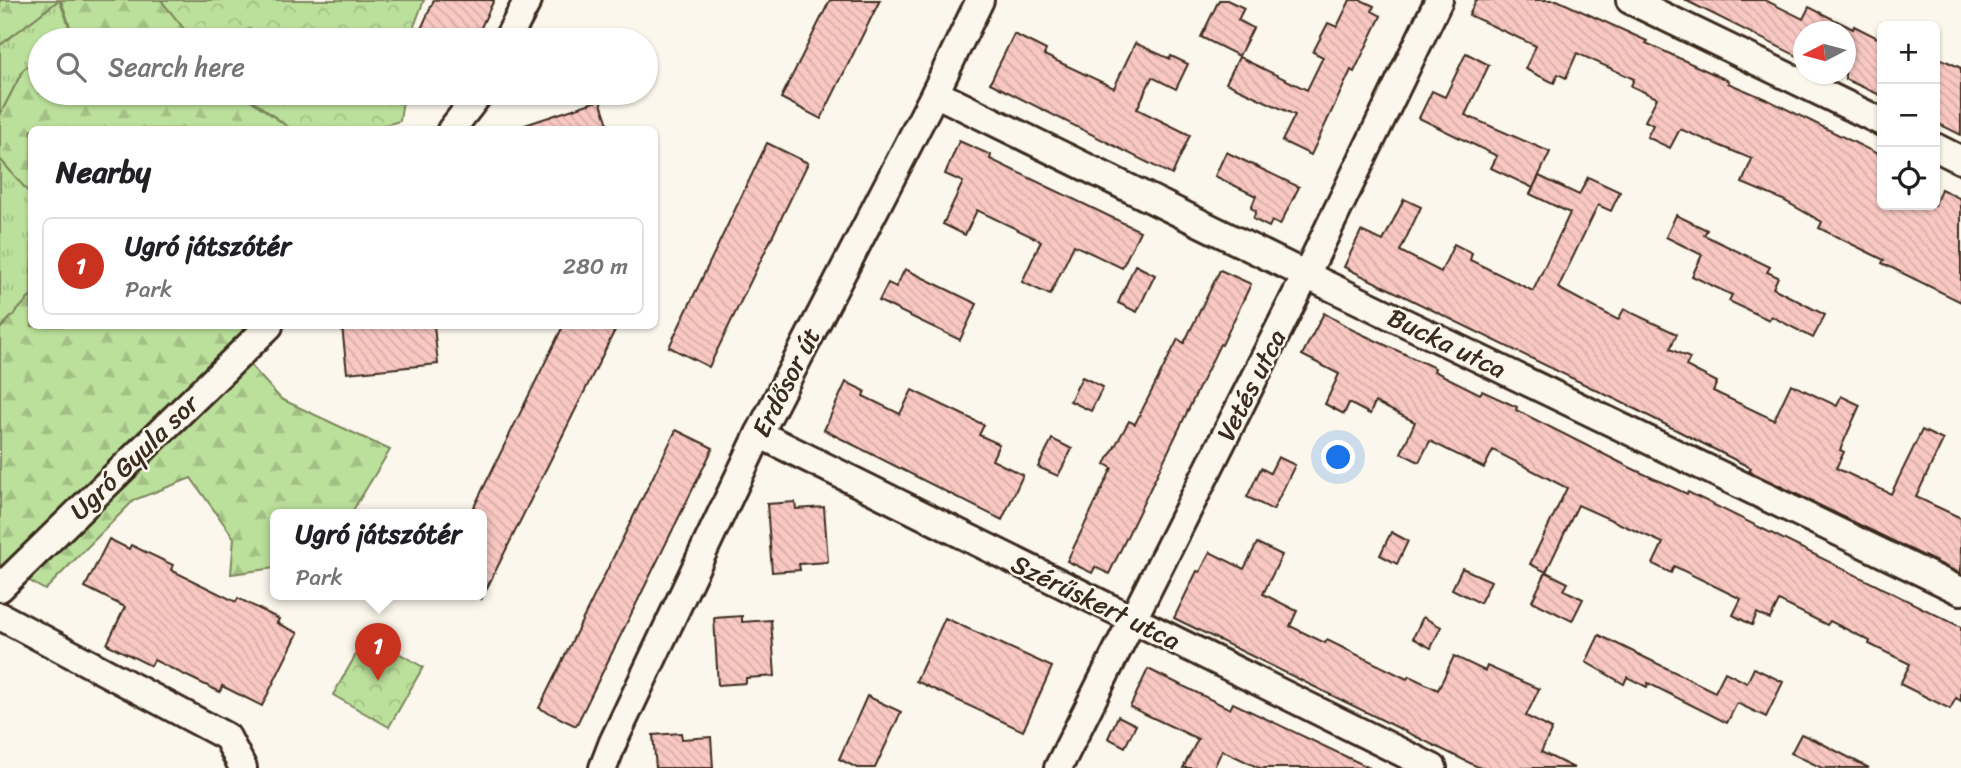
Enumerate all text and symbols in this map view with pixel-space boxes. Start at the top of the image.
north arrow [1793,21,1856,84]
map controls [1877,21,1940,210]
button: + [1877,21,1940,84]
search box [28,28,658,105]
text: Search here [108,44,245,90]
icon: search [52,48,90,86]
button: − [1877,84,1940,147]
text: Nearby [56,145,151,199]
button: locate [1877,147,1940,210]
text: Ugró játszótér [125,223,291,269]
text: 1 [76,246,86,287]
text: 280 m [563,246,628,287]
text: Park [125,269,172,310]
street label: Bucka utca [1380,294,1514,392]
street label: Erdősor út [739,319,833,445]
street label: Vetés utca [1203,321,1299,449]
street label: Ugró Gyula sor [58,381,211,532]
your location [1321,440,1355,474]
popup [270,509,487,600]
text: Ugró játszótér [296,511,461,557]
street label: Szérűskert utca [1003,541,1189,663]
text: Park [296,557,343,598]
pin: 1 [355,623,401,681]

